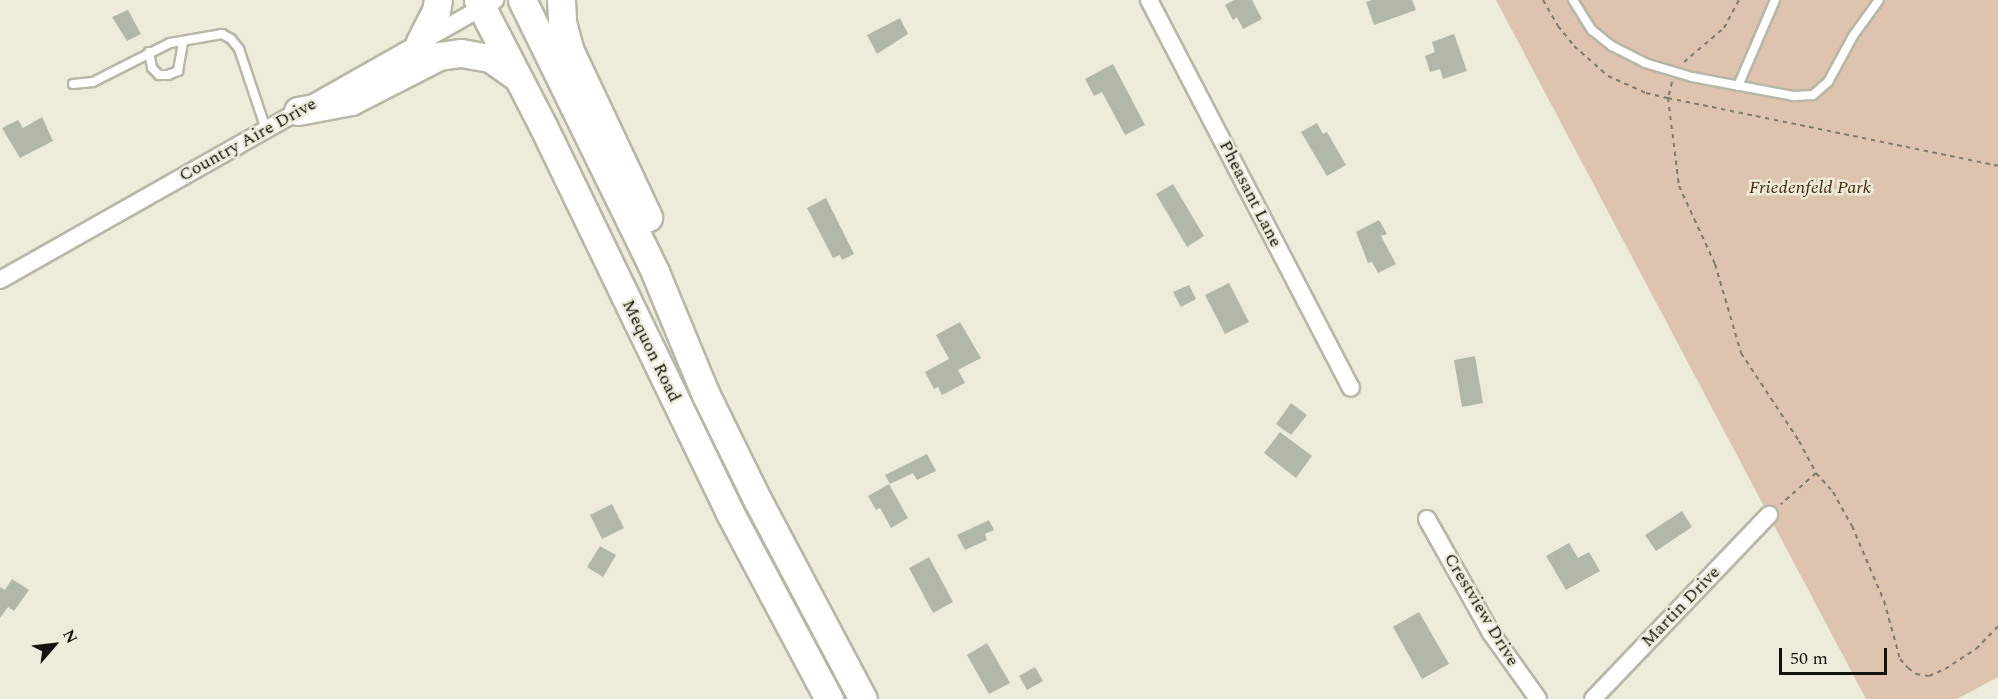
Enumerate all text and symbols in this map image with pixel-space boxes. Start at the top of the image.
street label: Country Aire Drive [176,93,320,187]
street label: Pheasant Lane [1214,137,1286,251]
park label: Friedenfeld Park [1749,177,1871,199]
street label: Mequon Road [617,296,685,406]
street label: Crestview Drive [1439,550,1523,670]
street label: Martin Drive [1637,562,1725,652]
north arrow [24,615,84,675]
text: N [56,625,84,648]
scale bar [1782,636,1890,674]
text: 50 m [1790,645,1828,672]

